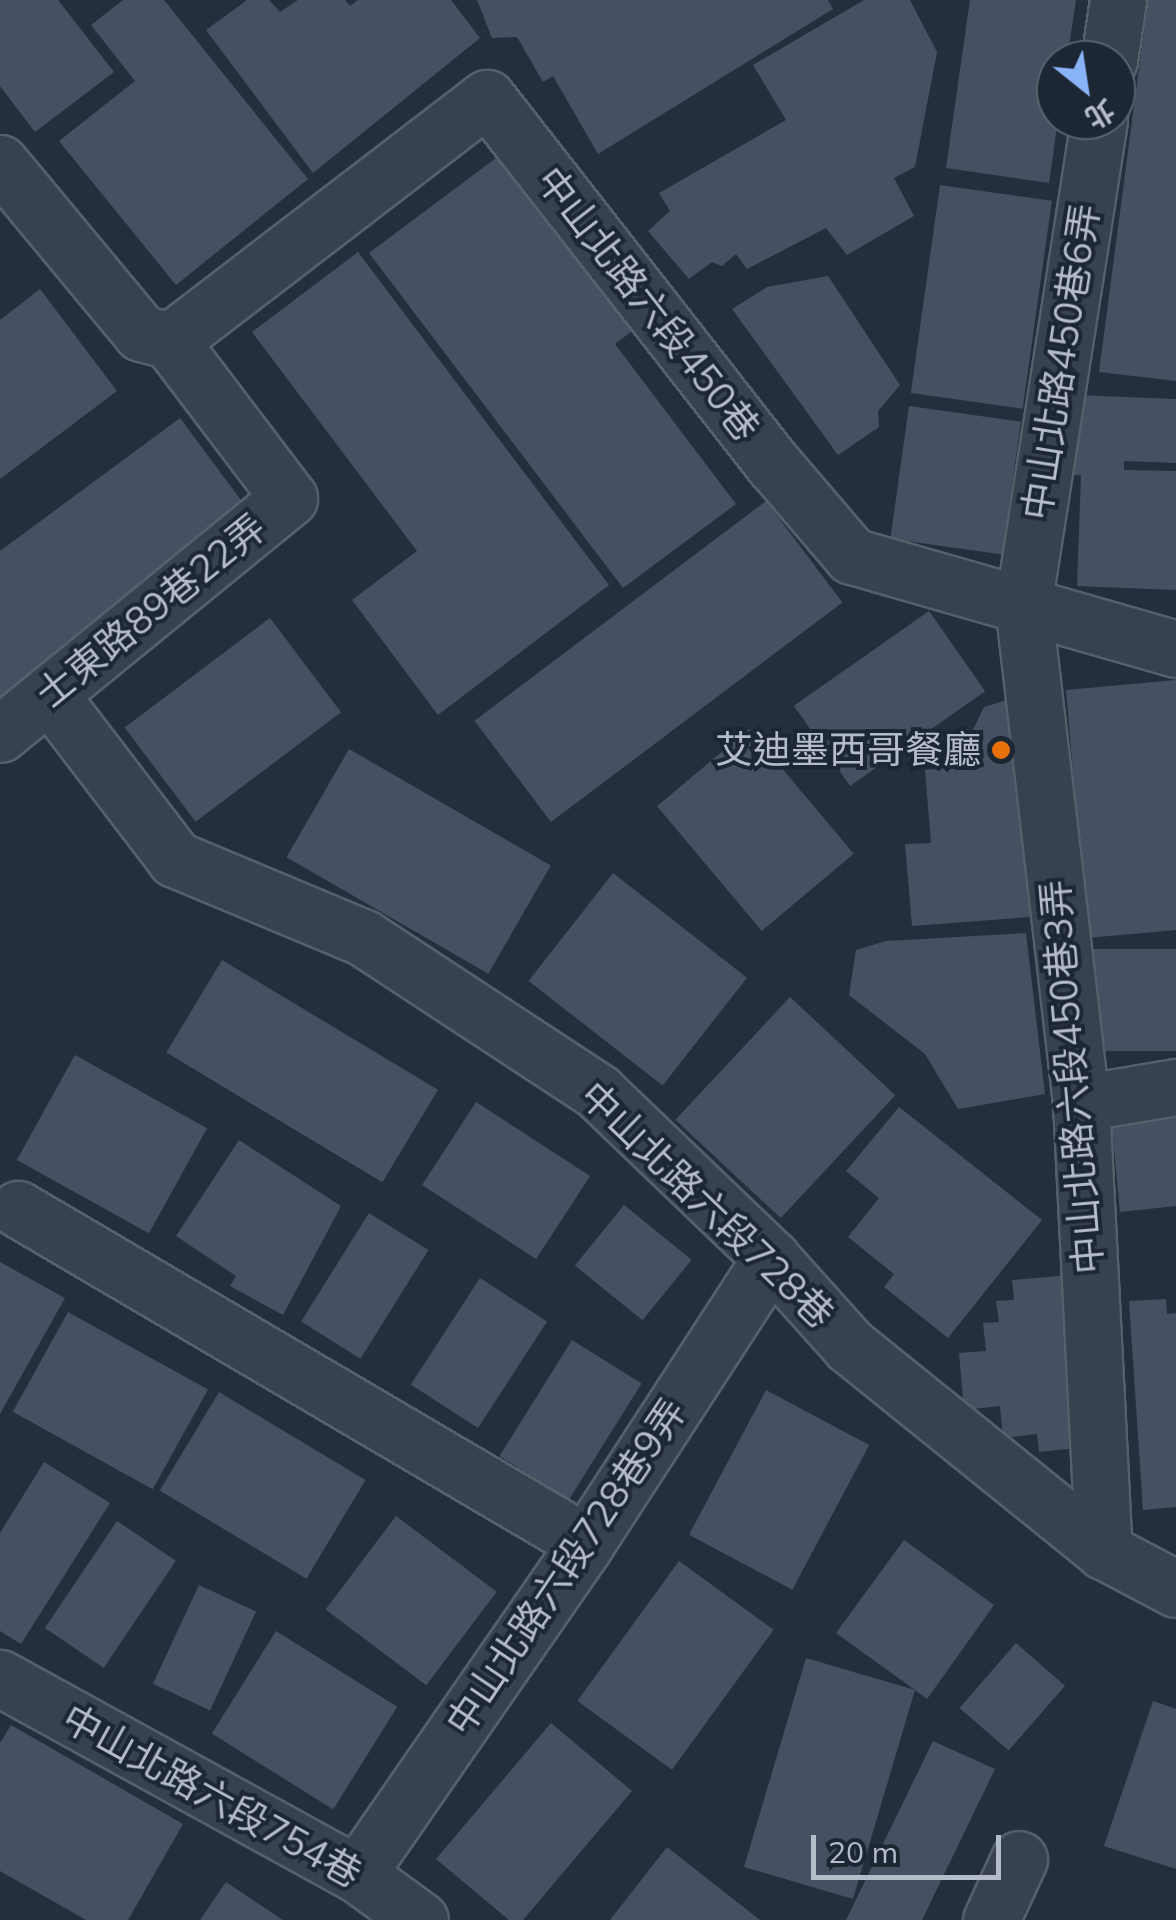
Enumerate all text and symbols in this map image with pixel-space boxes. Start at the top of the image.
north arrow [1036,40,1136,140]
text: 北 [1079,93,1121,137]
street label: 中山北路六段450巷 [527,158,769,450]
street label: 中山北路450巷6弄 [1014,201,1108,523]
street label: 士東路89巷22弄 [27,505,275,717]
place label: 艾迪墨西哥餐廳 [715,727,981,773]
marker: 艾迪墨西哥餐廳 [990,739,1012,761]
street label: 中山北路六段450巷3弄 [1032,878,1112,1276]
street label: 中山北路六段728巷 [571,1072,843,1338]
street label: 中山北路六段728巷9弄 [437,1390,695,1744]
street label: 中山北路六段754巷 [55,1695,369,1897]
scale bar [816,1815,1006,1877]
text: 20 m [828,1833,898,1871]

